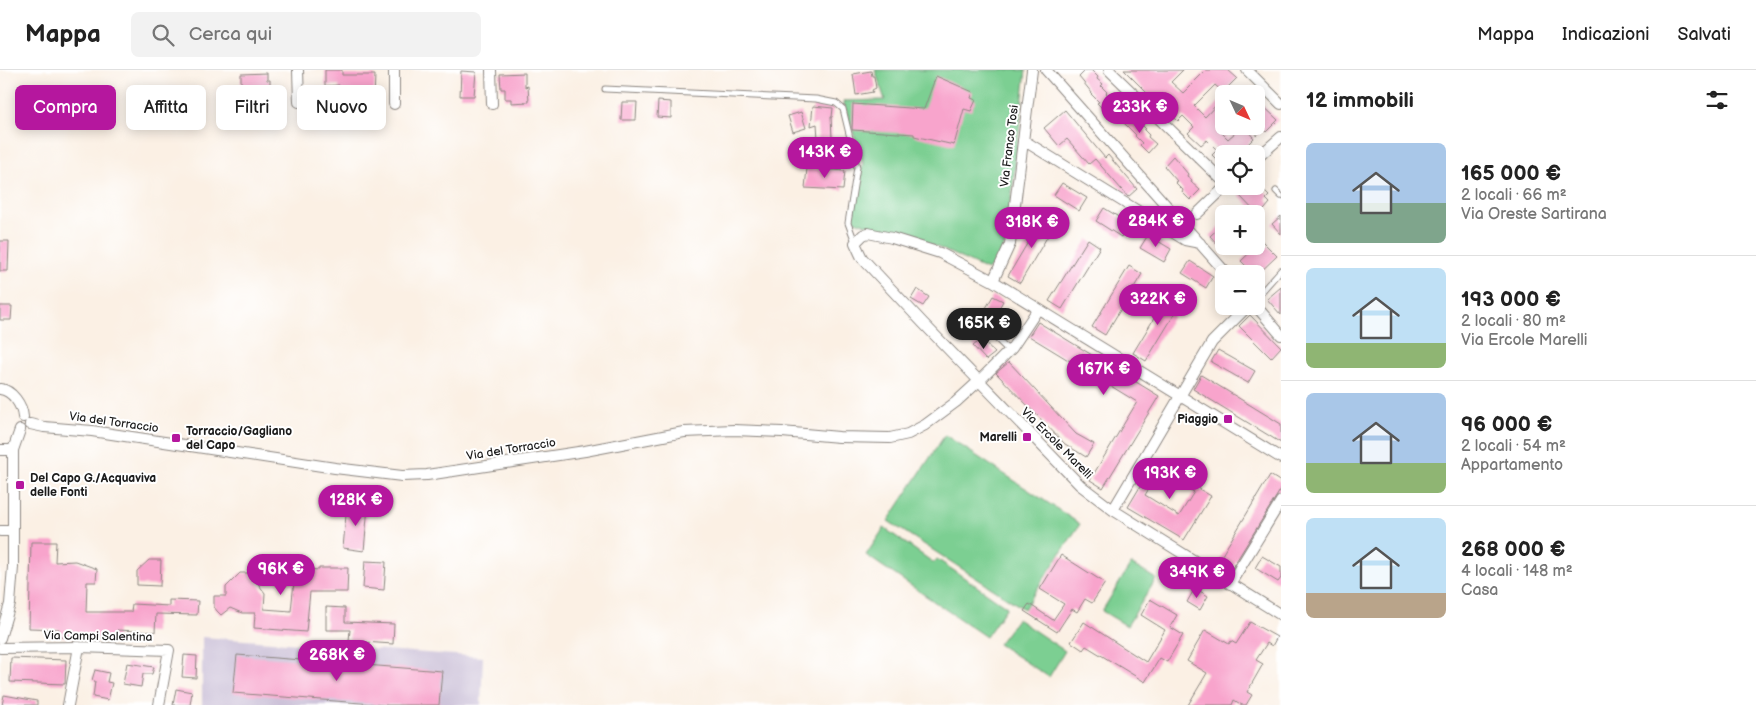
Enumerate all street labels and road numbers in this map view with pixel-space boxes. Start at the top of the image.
street label: Via Franco Tosi [997,104,1022,188]
street label: Via Ercole Marelli [1018,404,1096,482]
street label: Via del Torraccio [68,409,160,436]
street label: Via del Torraccio [465,435,557,464]
street label: Via Campi Salentina [43,628,153,645]

